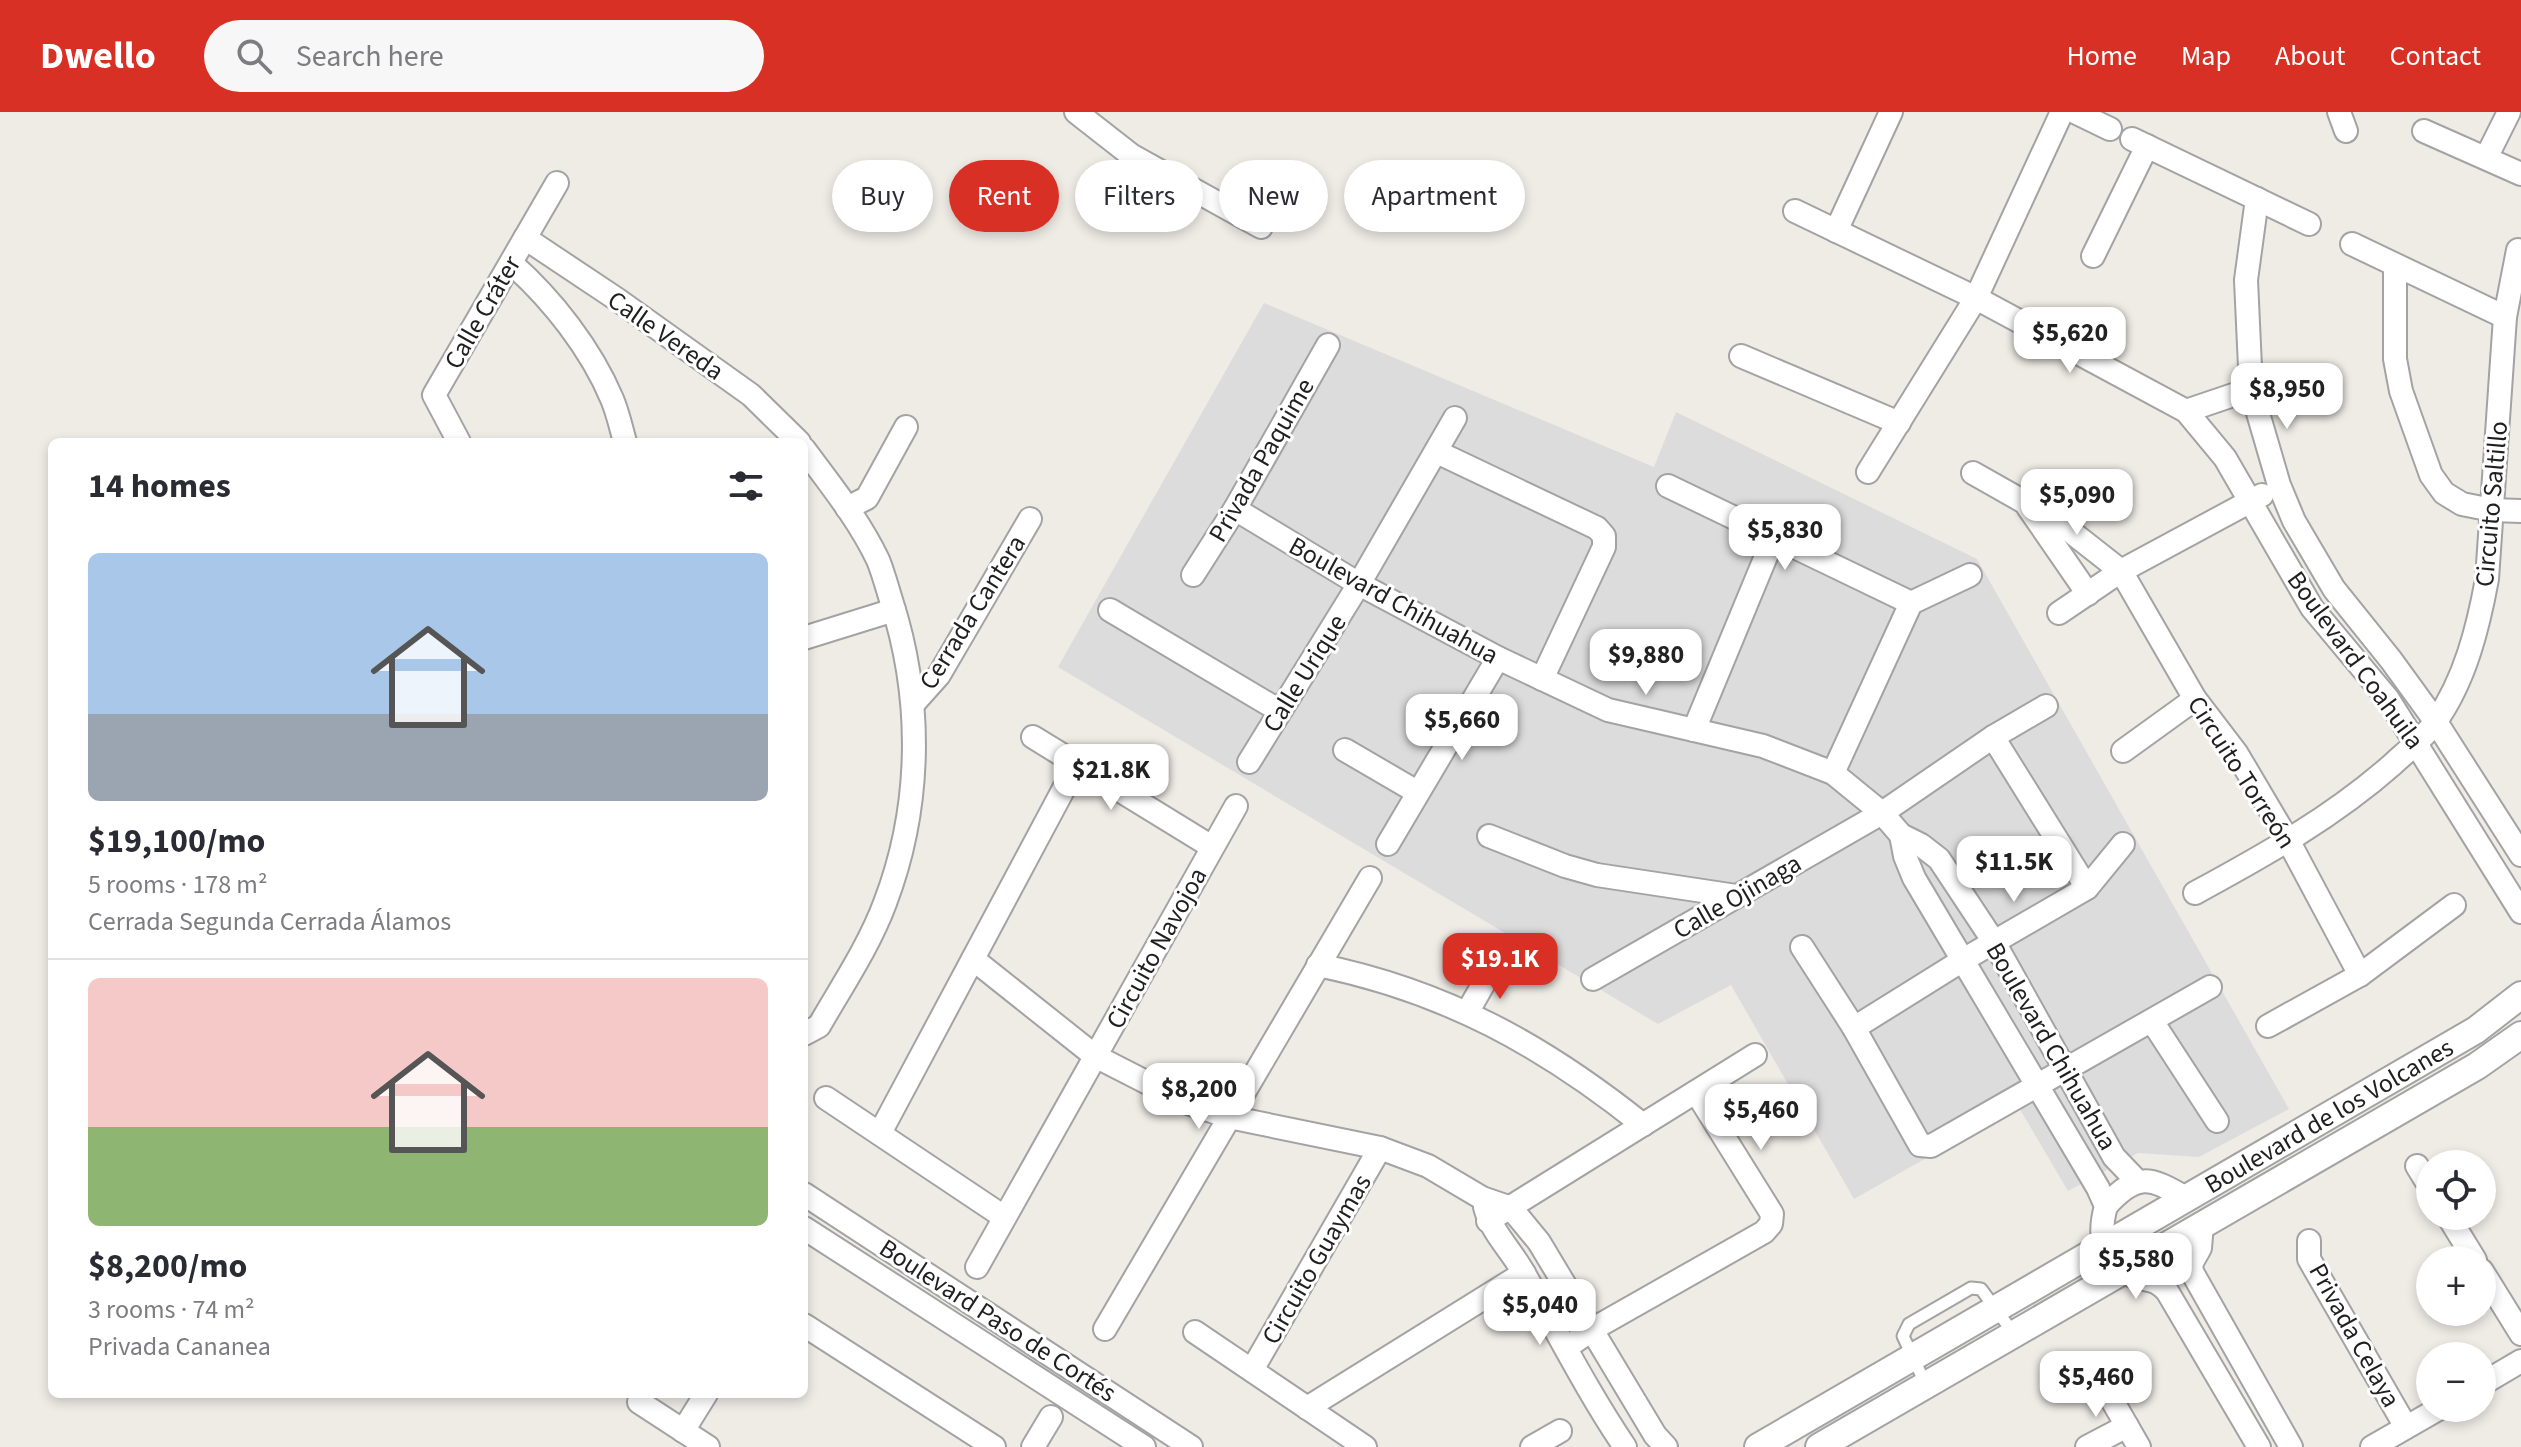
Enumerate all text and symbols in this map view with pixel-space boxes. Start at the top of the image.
search box [204,20,764,92]
text: Dwello [40,29,156,83]
icon: search [232,34,276,78]
text: Search here [296,35,444,78]
text: Home [2066,36,2137,76]
text: Map [2181,36,2231,76]
text: About [2275,36,2346,76]
text: Contact [2390,36,2481,76]
chip: Buy [832,160,933,232]
chip: Rent [949,160,1059,232]
chip: Filters [1075,160,1203,232]
chip: New [1219,160,1328,232]
chip: Apartment [1344,160,1525,232]
street label: Calle Cráter [435,248,530,376]
street label: Calle Vereda [600,282,731,389]
pin: $5,620 [2005,307,2135,375]
text: $5,620 [2032,314,2108,351]
pin: $8,950 [2222,363,2352,431]
text: $8,950 [2249,370,2325,407]
street label: Privada Paquime [1199,371,1323,549]
street label: Circuito Saltillo [2466,420,2517,588]
text: 14 homes [88,462,231,511]
icon: filters [724,464,768,508]
pin: $5,090 [2012,469,2142,537]
text: $5,090 [2039,476,2115,513]
pin: $5,830 [1720,504,1850,572]
text: $5,830 [1747,511,1823,548]
street label: Boulevard Chihuahua [1282,527,1505,673]
street label: Cerrada Cantera [910,528,1035,697]
street label: Boulevard Coahuila [2278,563,2433,757]
icon: home [356,605,500,749]
street label: Calle Urique [1254,607,1355,739]
pin: $9,880 [1581,629,1711,697]
text: $9,880 [1608,636,1684,673]
street label: Circuito Torreón [2178,689,2305,856]
pin: $5,660 [1397,694,1527,762]
text: $5,660 [1424,701,1500,738]
pin: $21.8K [1046,744,1176,812]
text: $21.8K [1072,751,1150,788]
text: $19,100/mo [88,817,265,866]
pin: $11.5K [1949,836,2079,904]
text: $11.5K [1975,843,2053,880]
street label: Calle Ojinaga [1666,845,1808,948]
street label: Circuito Navojoa [1097,861,1216,1036]
text: 5 rooms · 178 m² [88,866,267,903]
text: Cerrada Segunda Cerrada Álamos [88,903,451,940]
pin: $19.1K [1435,933,1565,1001]
street label: Boulevard Chihuahua [1977,935,2126,1157]
text: $19.1K [1461,940,1539,977]
street label: Boulevard de los Volcanes [2198,1029,2460,1203]
icon: home [356,1030,500,1174]
pin: $8,200 [1134,1063,1264,1131]
text: $8,200 [1161,1070,1237,1107]
pin: $5,460 [1696,1084,1826,1152]
text: $5,460 [1723,1091,1799,1128]
map controls [2416,1150,2496,1422]
button: locate [2416,1150,2496,1230]
street label: Circuito Guaymas [1253,1167,1380,1351]
street label: Boulevard Paso de Cortés [872,1230,1124,1411]
pin: $5,580 [2071,1233,2201,1301]
text: $5,580 [2098,1240,2174,1277]
text: $8,200/mo [88,1242,248,1291]
button: + [2416,1246,2496,1326]
street label: Privada Celaya [2300,1256,2409,1414]
pin: $5,040 [1475,1279,1605,1347]
text: $5,040 [1502,1286,1578,1323]
text: 3 rooms · 74 m² [88,1291,255,1328]
text: Privada Cananea [88,1328,271,1365]
button: − [2416,1342,2496,1422]
pin: $5,460 [2031,1351,2161,1419]
text: $5,460 [2058,1358,2134,1395]

